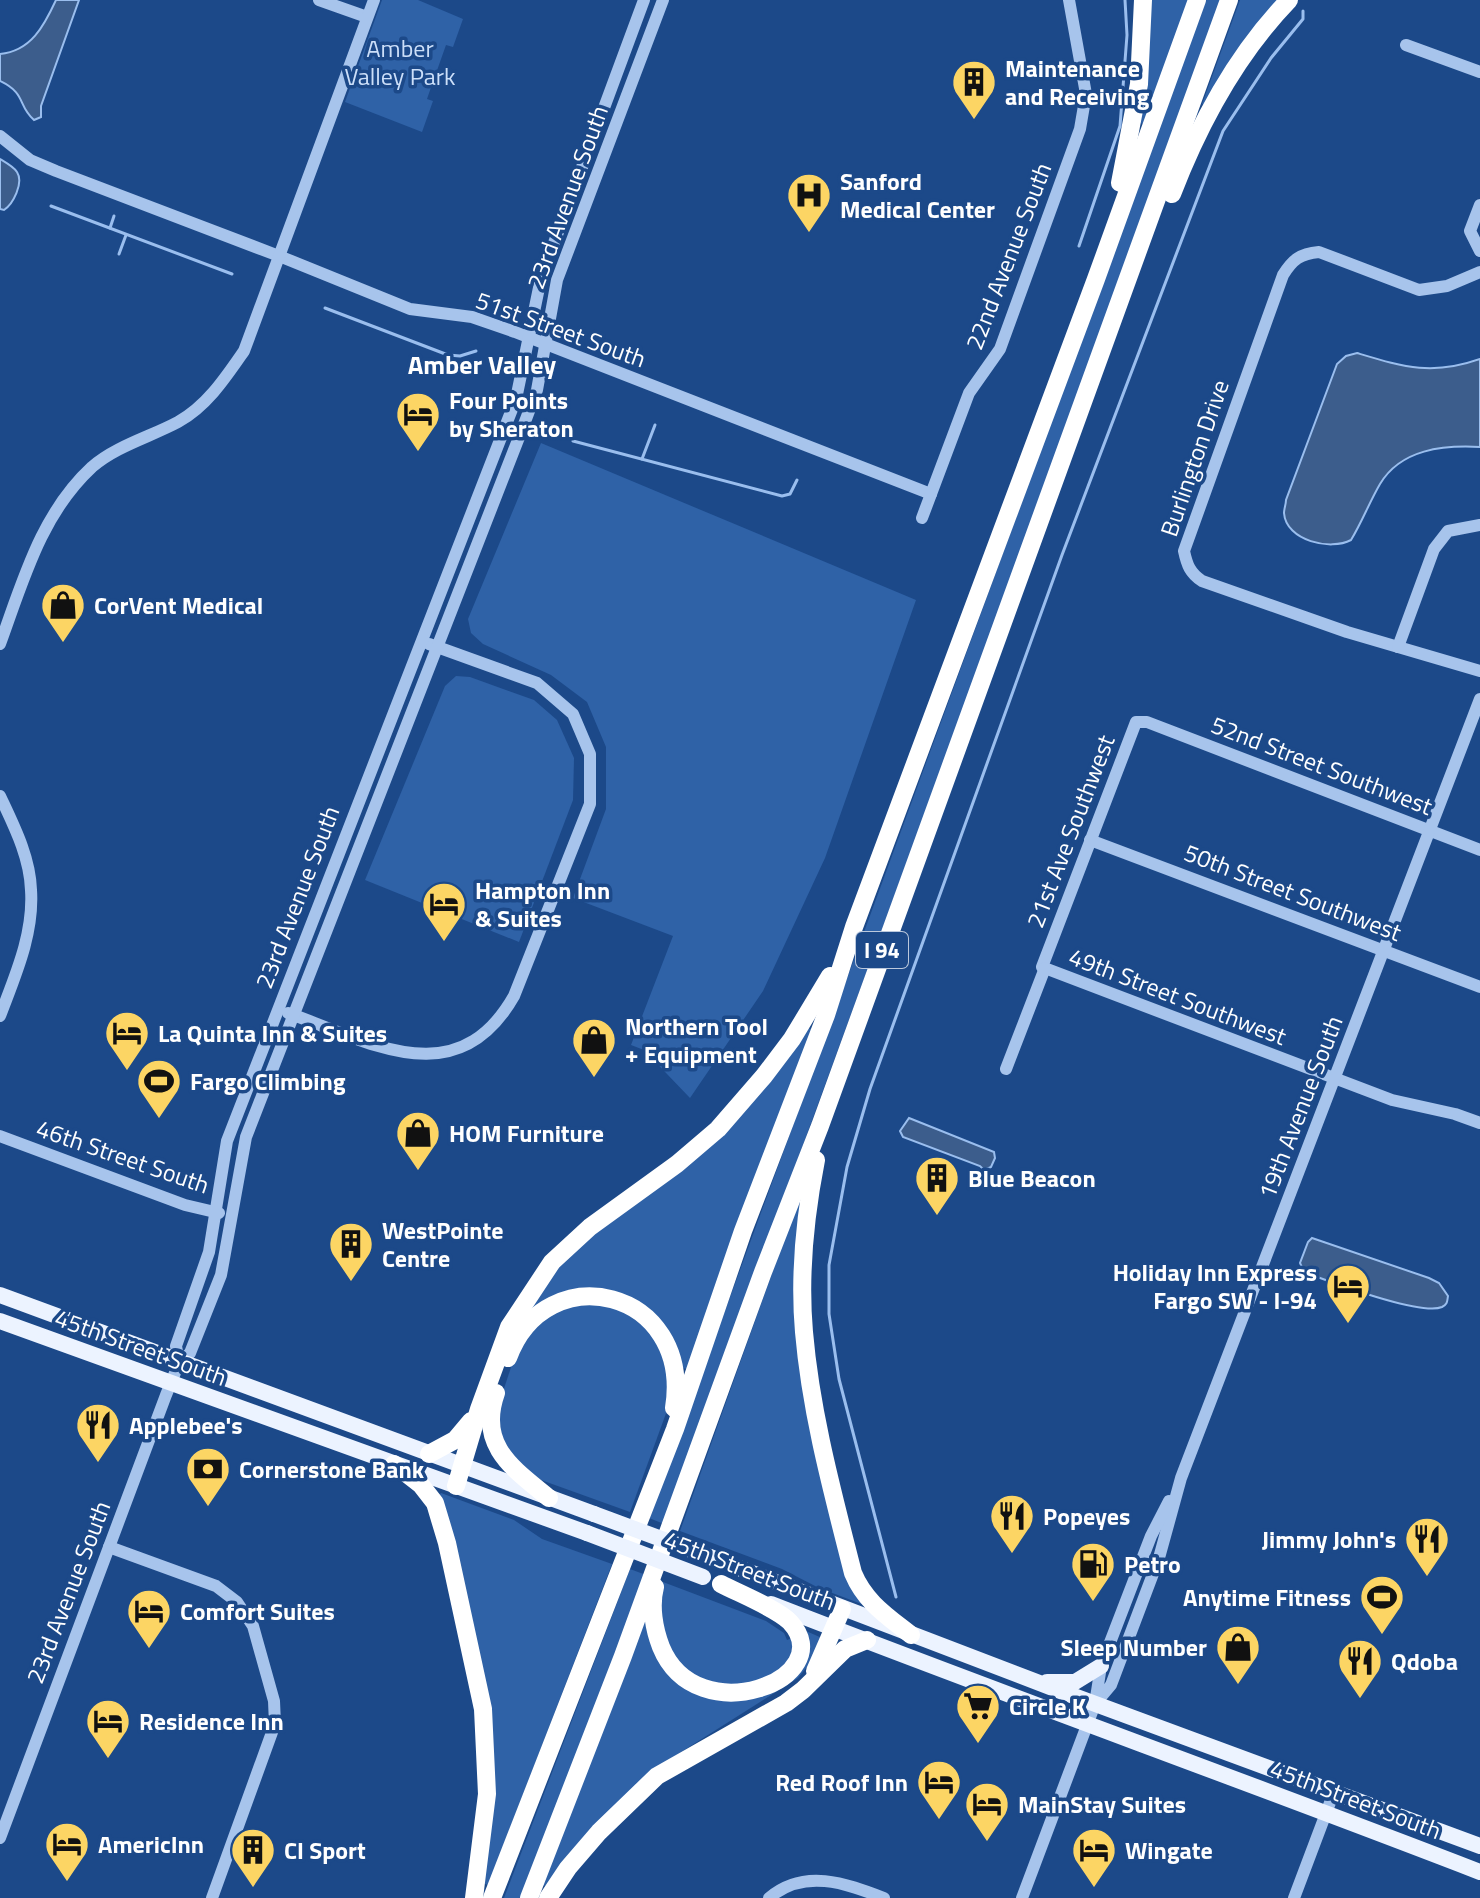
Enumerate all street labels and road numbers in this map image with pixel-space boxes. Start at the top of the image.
street label: 23rd Avenue South [517,100,617,294]
street label: 22nd Avenue South [956,157,1060,355]
street label: 51st Street South [471,282,651,376]
street label: Burlington Drive [1150,375,1238,541]
street label: 52nd Street Southwest [1206,706,1438,824]
street label: 21st Ave Southwest [1017,729,1124,933]
street label: 23rd Avenue South [246,800,348,994]
street label: 50th Street Southwest [1179,834,1407,950]
road number: I 94 [856,932,908,968]
street label: 49th Street Southwest [1064,938,1292,1054]
street label: 19th Avenue South [1249,1010,1351,1204]
street label: 46th Street South [32,1110,214,1202]
street label: 45th Street South [50,1299,232,1395]
street label: 23rd Avenue South [17,1495,119,1689]
street label: 45th Street South [659,1521,841,1619]
street label: 45th Street South [1265,1750,1447,1848]

